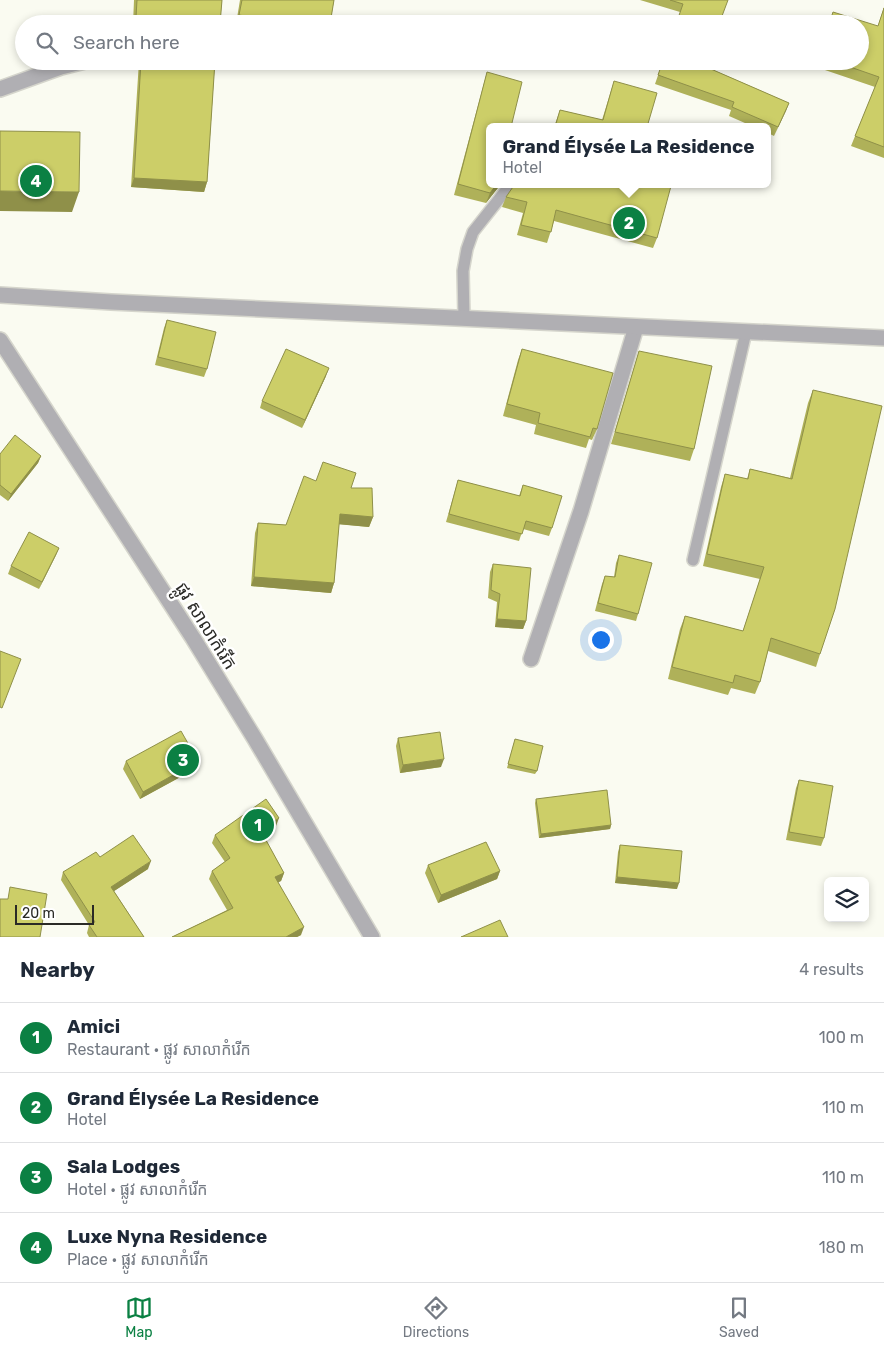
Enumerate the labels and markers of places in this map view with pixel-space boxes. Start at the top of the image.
pin: 4 [20,162,52,200]
pin: 2 [613,204,645,242]
pin: 3 [167,741,199,779]
pin: 1 [242,806,274,844]

